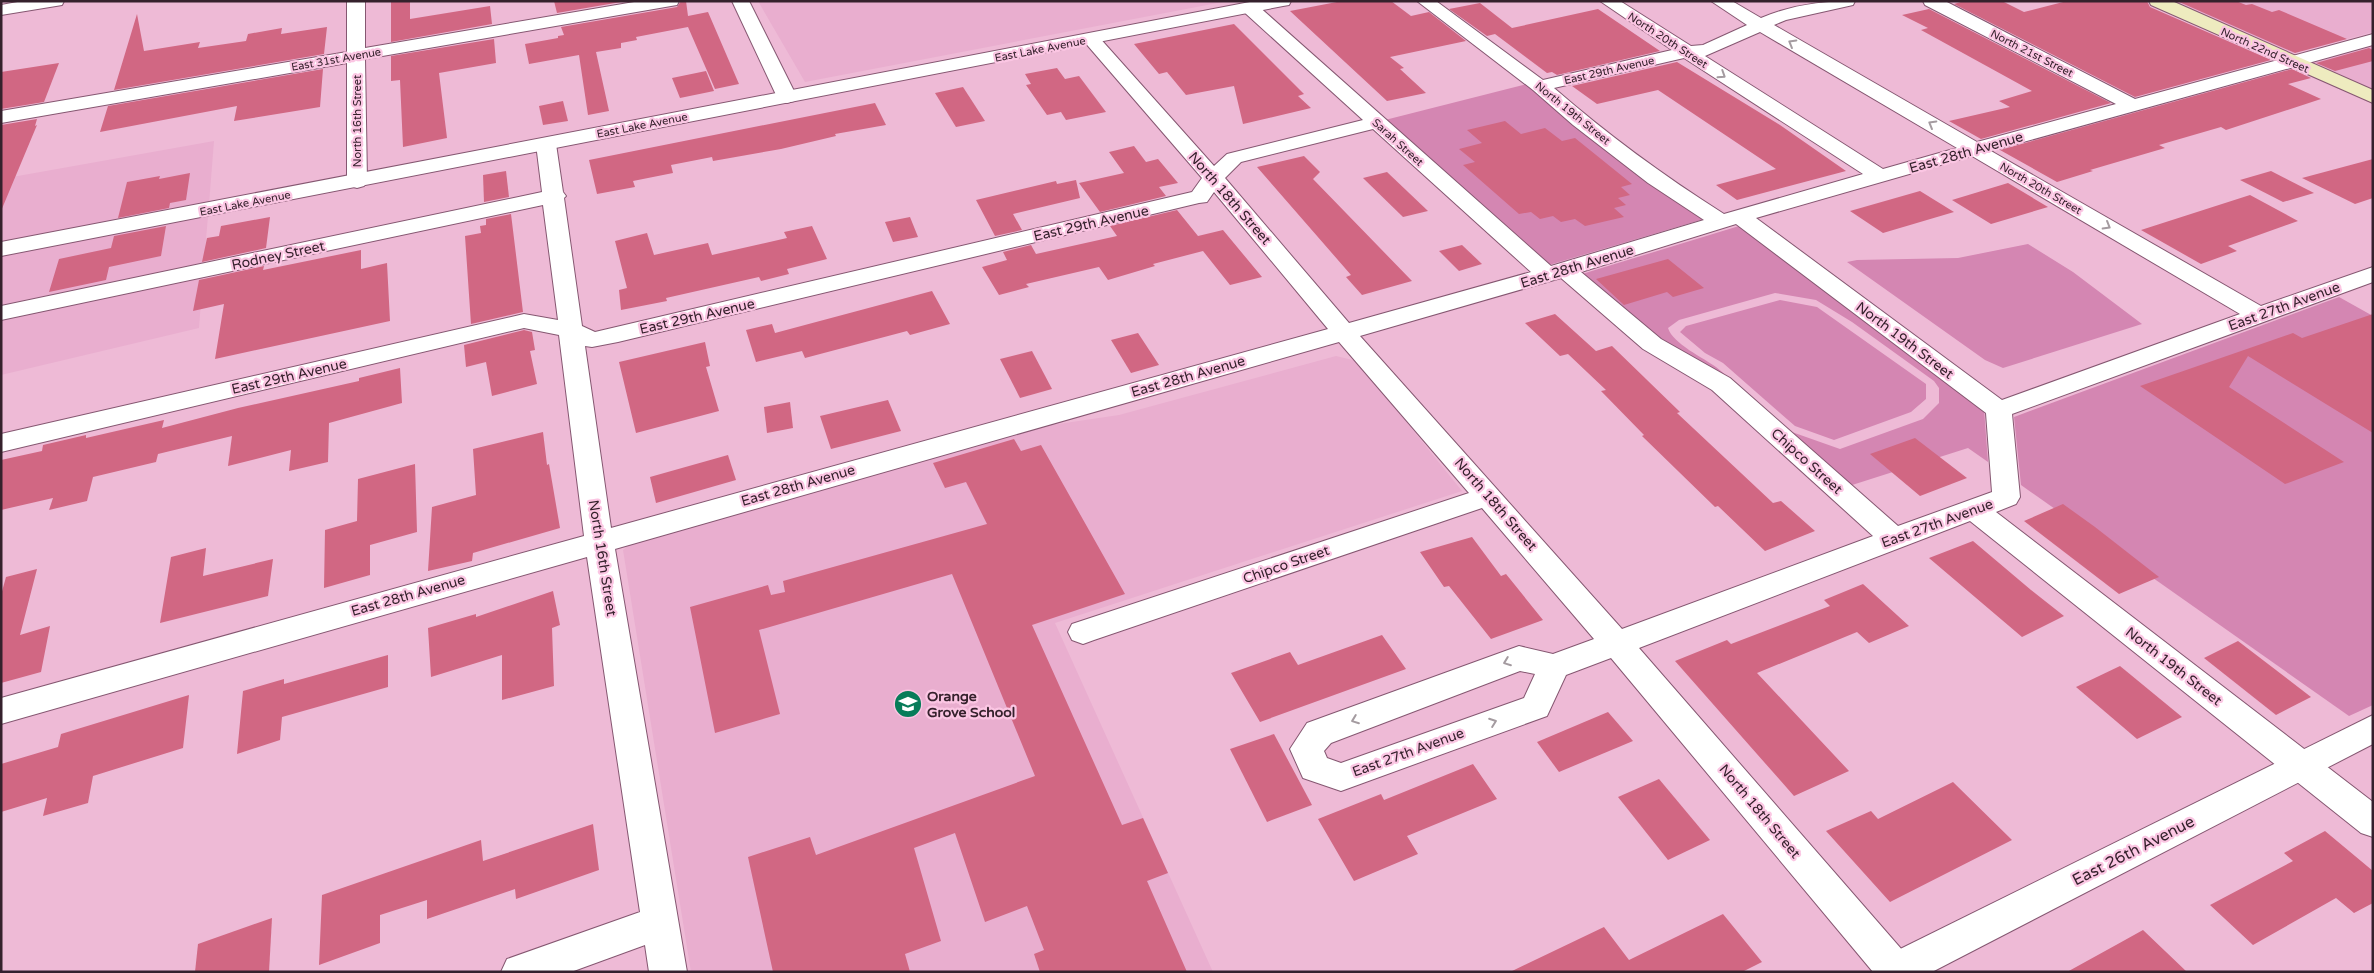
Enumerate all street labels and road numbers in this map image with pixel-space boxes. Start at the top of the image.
street label: North 20th Street [1625,10,1710,71]
street label: North 22nd Street [2219,25,2311,76]
street label: North 21st Street [1988,27,2075,80]
street label: East Lake Avenue [994,34,1087,65]
street label: East 31st Avenue [290,45,382,74]
street label: East 29th Avenue [1563,54,1656,87]
street label: North 16th Street [351,75,364,167]
street label: North 19th Street [1533,79,1613,148]
street label: East Lake Avenue [596,110,689,141]
street label: Sarah Street [1369,116,1426,169]
street label: East 28th Avenue [1907,128,2025,177]
street label: North 18th Street [1185,148,1275,249]
street label: North 20th Street [1998,160,2084,217]
street label: East Lake Avenue [199,188,292,219]
street label: East 29th Avenue [1032,202,1150,245]
street label: Rodney Street [230,237,327,274]
street label: East 28th Avenue [1518,241,1636,292]
street label: East 27th Avenue [2226,278,2342,335]
street label: East 29th Avenue [638,295,756,338]
street label: North 19th Street [1853,298,1957,383]
street label: East 28th Avenue [1129,352,1247,401]
street label: East 29th Avenue [230,355,348,398]
street label: Chipco Street [1767,425,1846,498]
street label: North 18th Street [1451,454,1541,555]
street label: East 28th Avenue [739,461,857,510]
street label: East 27th Avenue [1879,495,1995,552]
street label: North 16th Street [585,499,620,618]
street label: Chipco Street [1241,542,1332,587]
street label: East 28th Avenue [349,571,467,620]
street label: North 19th Street [2122,624,2226,710]
street label: East 27th Avenue [1350,724,1466,781]
street label: North 18th Street [1715,761,1804,862]
street label: East 26th Avenue [2069,811,2198,890]

